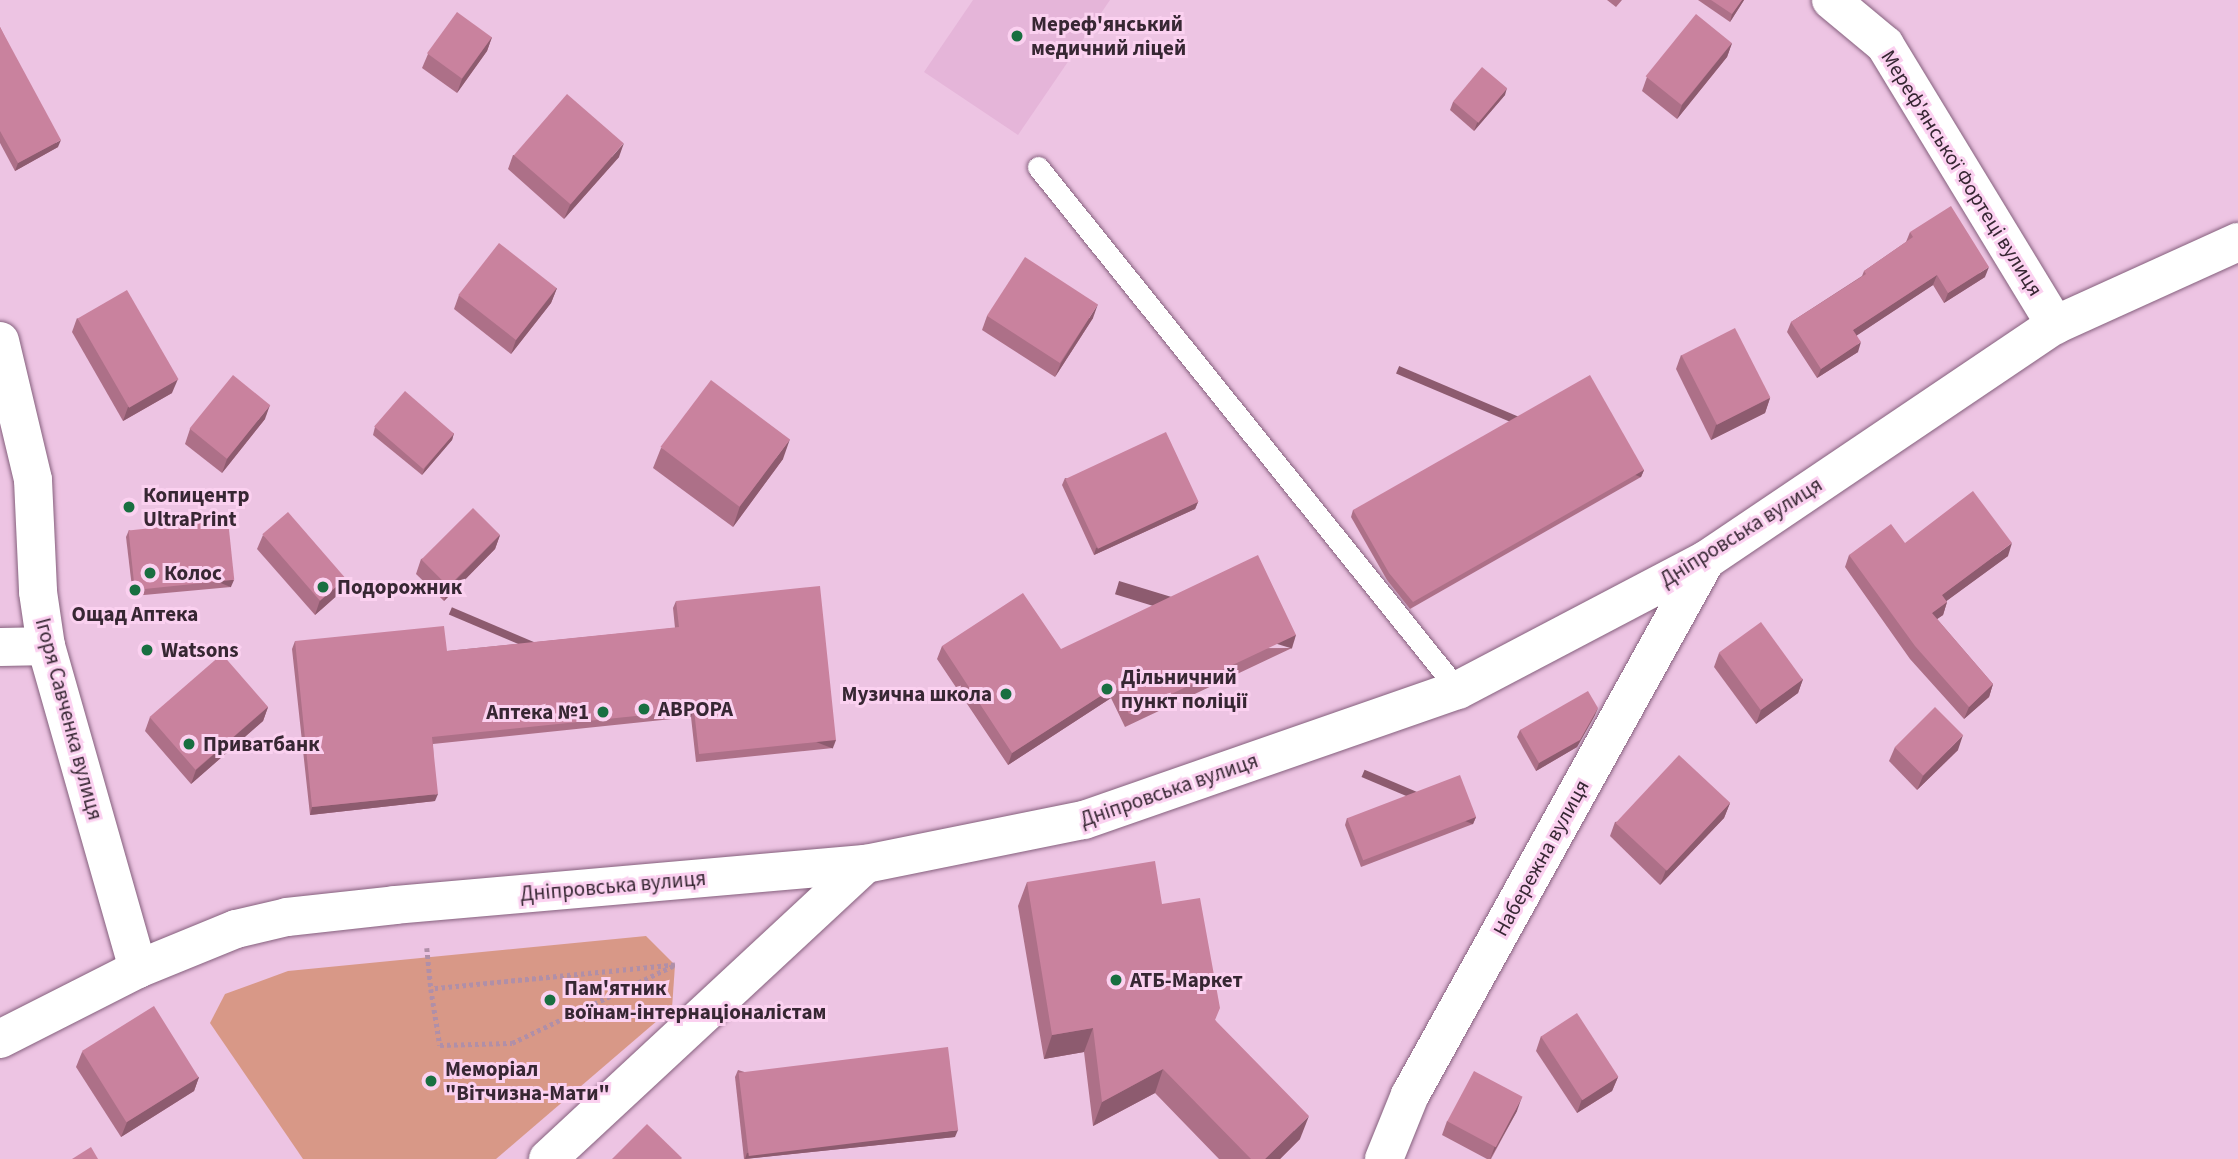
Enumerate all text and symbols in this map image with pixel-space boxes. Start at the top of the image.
place label: Мереф'янський медичний ліцей [1031,11,1186,61]
marker: Мереф'янський медичний ліцей [1009,28,1025,44]
street label: Мереф'янської Фортеці вулиця [1876,45,2048,301]
street label: Дніпровська вулиця [1655,472,1827,592]
place label: Копицентр UltraPrint [143,482,249,532]
marker: Копицентр UltraPrint [121,499,137,515]
place label: Колос [164,560,222,586]
marker: Колос [142,565,158,581]
place label: Подорожник [337,574,462,600]
marker: Подорожник [315,579,331,595]
marker: Ощад Аптека [127,582,143,598]
place label: Ощад Аптека [72,601,198,627]
street label: Ігоря Савченка вулиця [30,615,108,823]
place label: Watsons [161,637,239,663]
marker: Watsons [139,642,155,658]
place label: Дільничний пункт поліції [1121,664,1248,714]
place label: Музична школа [842,681,992,707]
marker: Дільничний пункт поліції [1099,681,1115,697]
marker: Музична школа [998,686,1014,702]
place label: АВРОРА [658,696,733,722]
place label: Аптека №1 [486,699,589,725]
marker: АВРОРА [636,701,652,717]
marker: Аптека №1 [595,704,611,720]
place label: Приватбанк [203,731,320,757]
marker: Приватбанк [181,736,197,752]
street label: Дніпровська вулиця [1077,748,1261,832]
street label: Набережна вулиця [1488,775,1594,941]
street label: Дніпровська вулиця [519,865,707,907]
place label: АТБ-Маркет [1130,967,1243,993]
marker: АТБ-Маркет [1108,972,1124,988]
place label: Пам'ятник воїнам-інтернаціоналістам [564,975,826,1025]
marker: Пам'ятник воїнам-інтернаціоналістам [542,992,558,1008]
place label: Меморіал "Вітчизна-Мати" [445,1056,610,1106]
marker: Меморіал "Вітчизна-Мати" [423,1073,439,1089]

